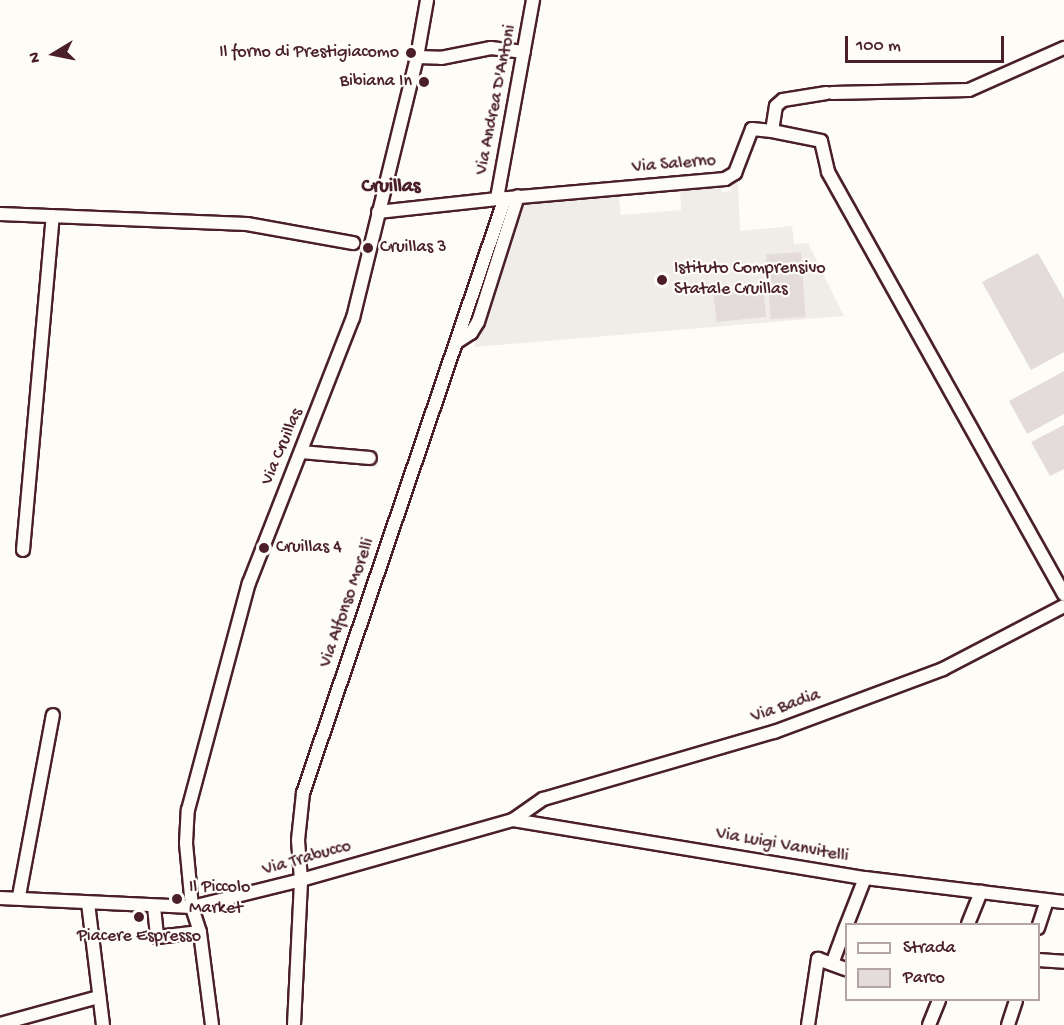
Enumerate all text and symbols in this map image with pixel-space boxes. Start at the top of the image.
street label: Via Andrea D'Antoni [472,23,522,177]
north arrow [24,24,84,84]
scale bar [848,24,1007,62]
text: 100 m [856,36,901,57]
place label: Il forno di Prestigiacomo [219,42,399,64]
marker: Il forno di Prestigiacomo [404,46,418,60]
text: N [26,50,46,64]
place label: Bibiana In [340,71,412,93]
marker: Bibiana In [417,75,431,89]
street label: Via Salerno [631,151,717,179]
district label: Cruillas [362,175,420,199]
place label: Cruillas 3 [380,237,447,259]
marker: Cruillas 3 [361,241,375,255]
place label: Istituto Comprensivo Statale Cruillas [674,259,826,302]
marker: Istituto Comprensivo Statale Cruillas [655,273,669,287]
street label: Via Cruillas [257,405,309,489]
street label: Via Alfonso Morelli [316,535,380,671]
place label: Cruillas 4 [276,537,342,559]
marker: Cruillas 4 [257,541,271,555]
street label: Via Badia [749,685,823,729]
street label: Via Luigi Vanvitelli [714,824,850,868]
street label: Via Trabucco [260,836,354,882]
place label: Il Piccolo Market [189,878,250,920]
marker: Il Piccolo Market [170,892,184,906]
marker: Piacere Espresso [132,910,146,924]
legend [845,923,1040,1001]
place label: Piacere Espresso [77,926,201,948]
text: Strada [903,938,956,959]
text: Parco [903,968,945,989]

